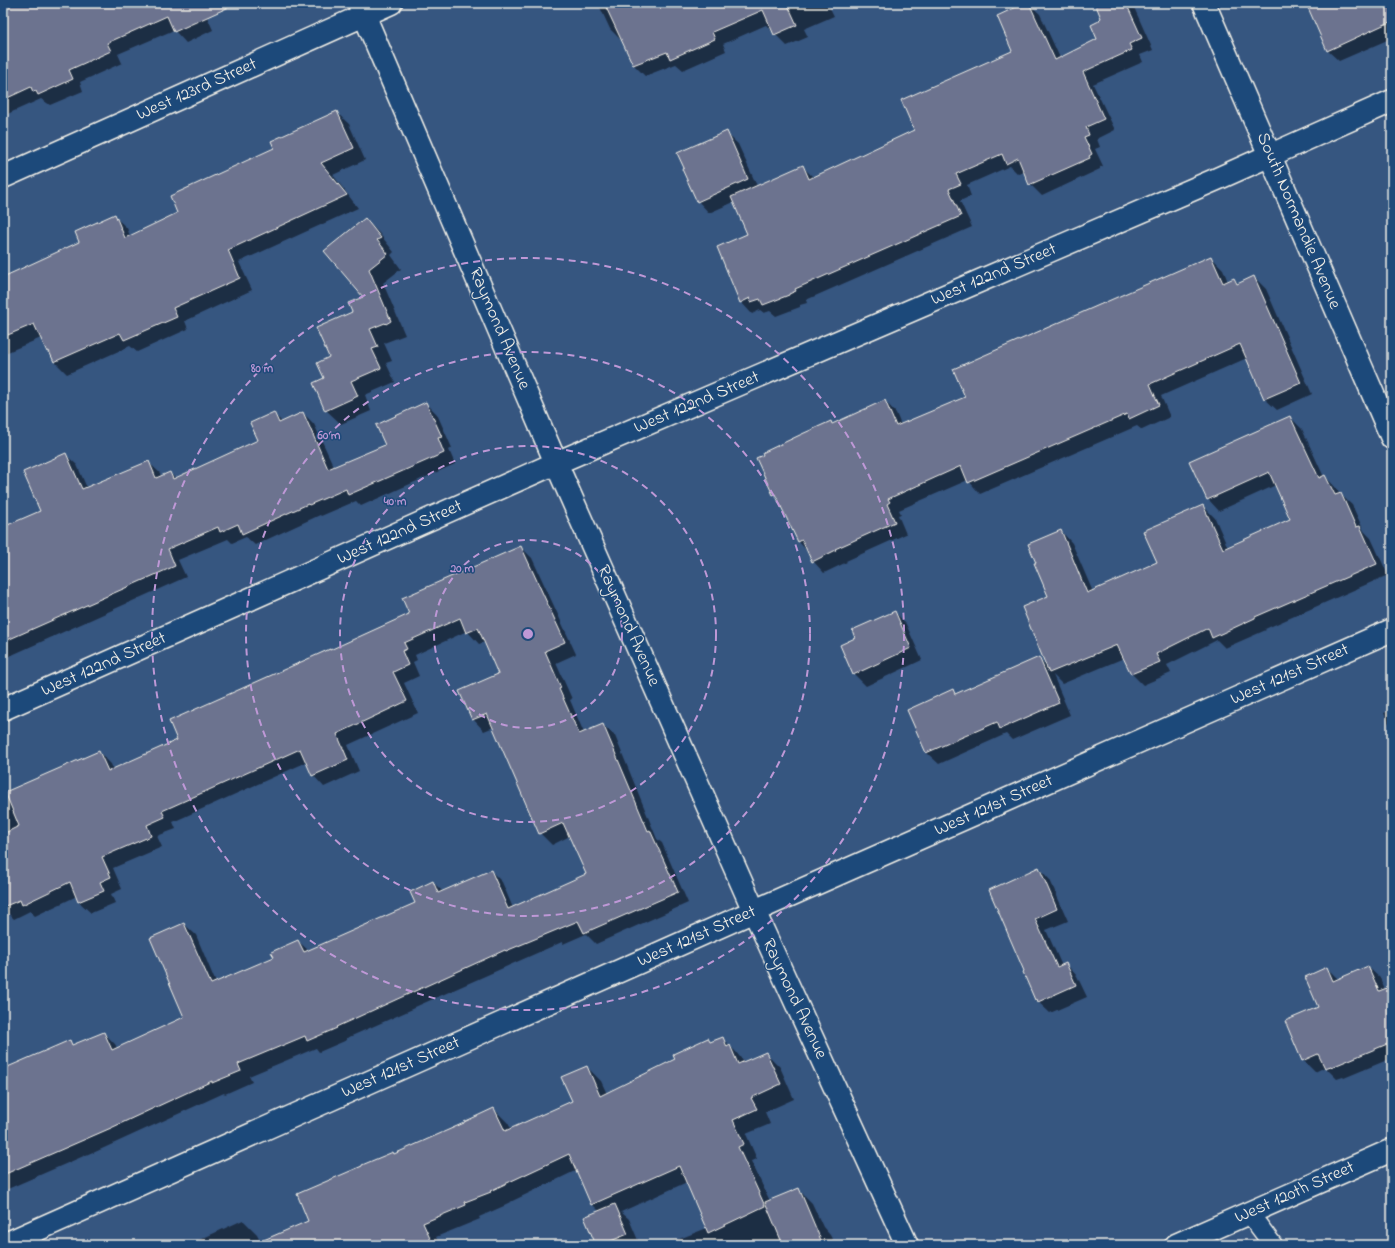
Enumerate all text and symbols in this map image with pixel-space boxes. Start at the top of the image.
street label: West 123rd Street [133,52,261,128]
street label: South Normandie Avenue [1249,129,1347,314]
street label: West 122nd Street [927,237,1061,313]
street label: Raymond Avenue [462,264,537,395]
text: 80 m [250,360,274,378]
street label: West 122nd Street [630,365,764,441]
text: 60 m [317,427,341,445]
text: 40 m [383,493,407,511]
street label: West 122nd Street [333,494,467,572]
text: 20 m [449,560,474,578]
street label: Raymond Avenue [590,561,667,692]
street label: West 122nd Street [37,626,171,704]
centre of rings [521,627,535,641]
street label: West 121st Street [1227,637,1353,713]
street label: West 121st Street [931,768,1057,844]
street label: West 121st Street [634,899,760,975]
street label: Raymond Avenue [755,934,834,1064]
street label: West 121st Street [338,1030,464,1106]
street label: West 120th Street [1231,1155,1359,1231]

